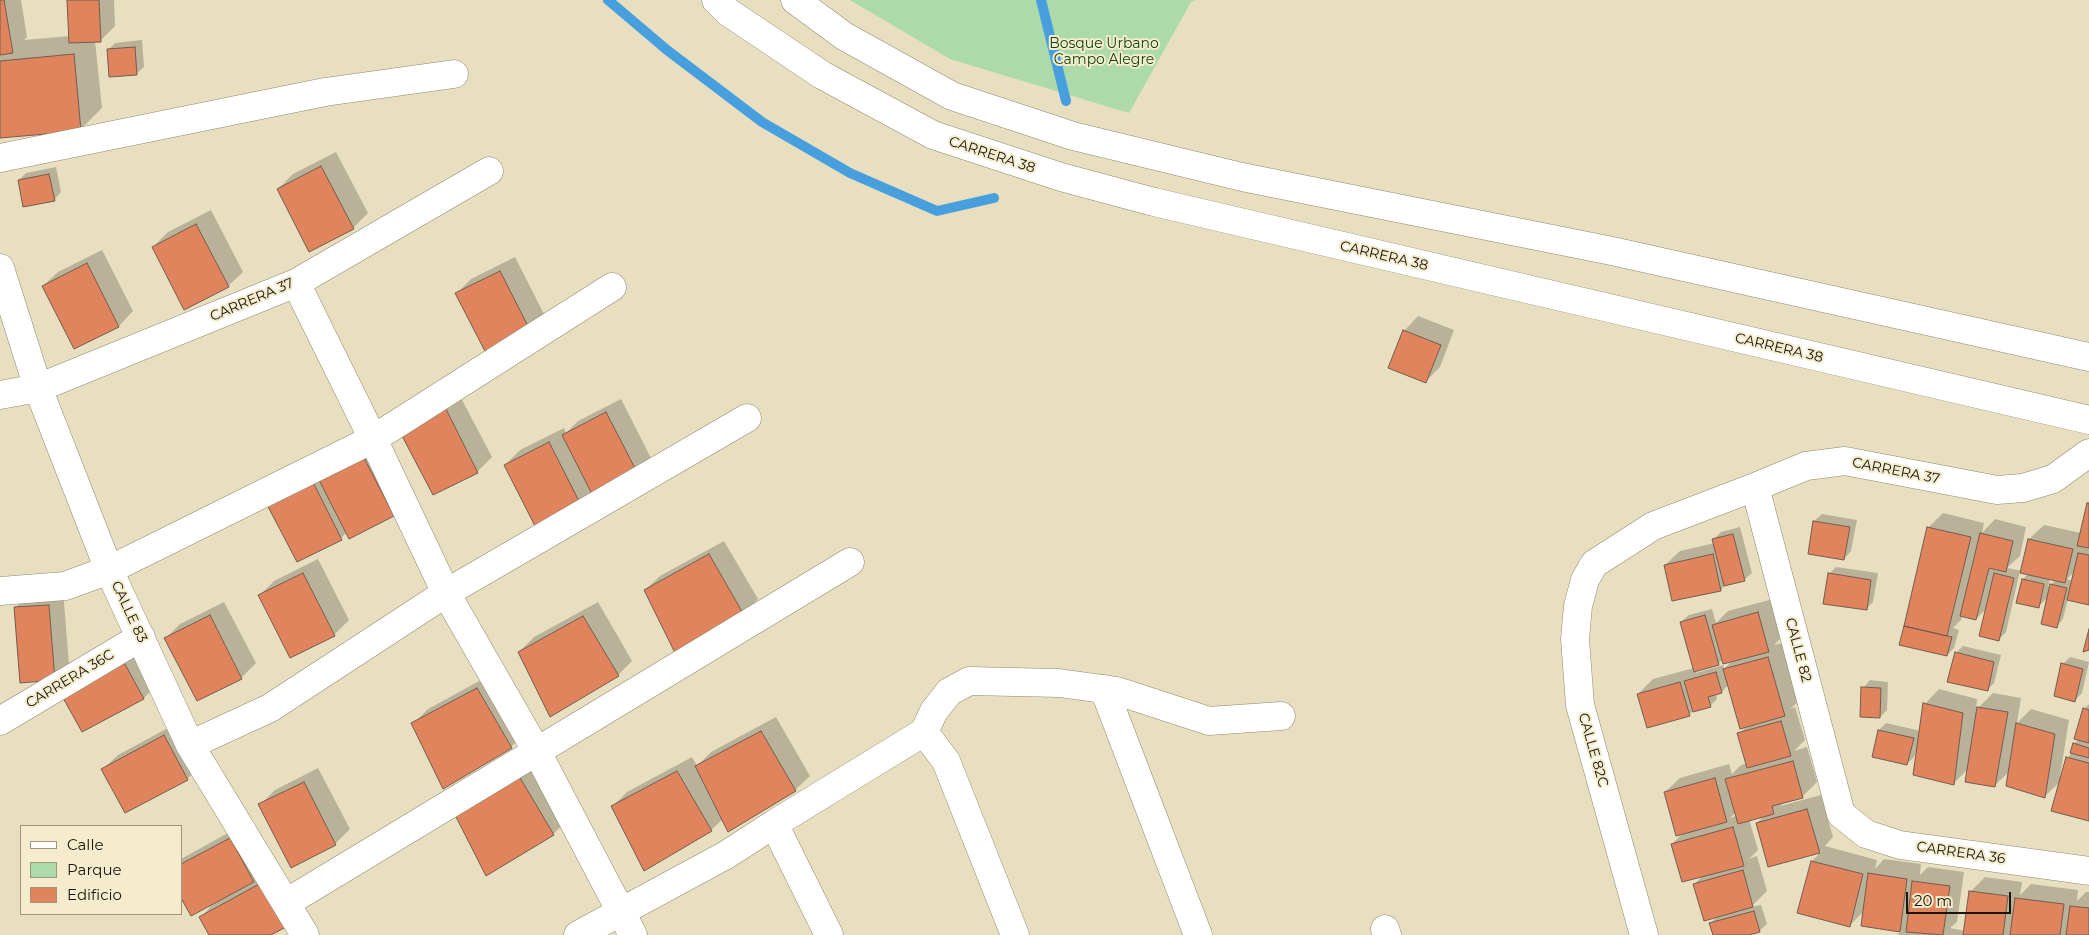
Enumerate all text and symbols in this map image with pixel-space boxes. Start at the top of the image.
park label: Bosque Urbano Campo Alegre [1049,36,1159,68]
street label: CARRERA 38 [947,133,1037,177]
street label: CARRERA 38 [1338,238,1430,274]
street label: CARRERA 37 [208,275,296,325]
street label: CARRERA 38 [1733,330,1825,366]
street label: CARRERA 37 [1851,454,1941,488]
street label: CALLE 83 [107,579,151,645]
street label: CALLE 82 [1781,616,1815,684]
street label: CARRERA 36C [23,646,117,712]
street label: CALLE 82C [1574,711,1612,789]
legend [20,825,182,915]
text: Calle [67,835,104,854]
street label: CARRERA 36 [1915,838,2007,868]
text: Parque [67,860,122,879]
scale bar [1909,882,2014,914]
text: Edificio [67,885,122,904]
text: 20 m [1914,891,1952,910]

